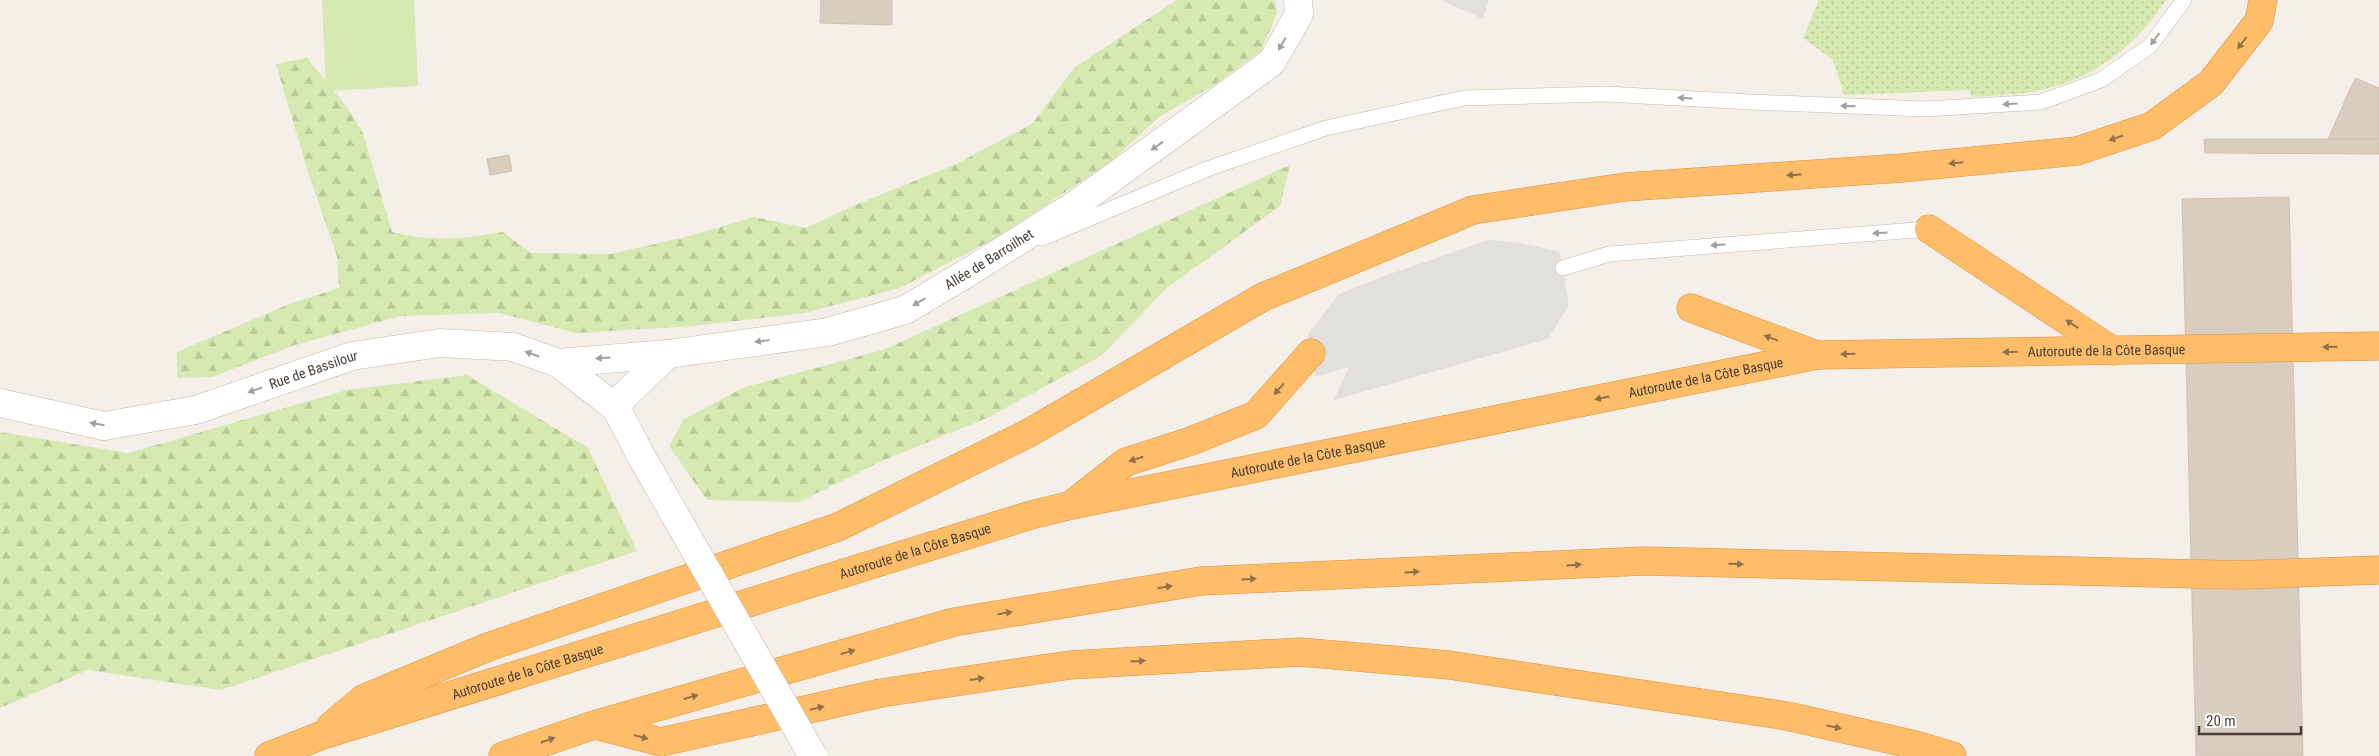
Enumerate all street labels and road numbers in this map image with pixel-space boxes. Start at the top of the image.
street label: Allée de Barroilhet [942,225,1036,293]
street label: Autoroute de la Côte Basque [2028,341,2186,360]
street label: Rue de Bassilour [267,347,358,392]
street label: Autoroute de la Côte Basque [1627,354,1785,401]
street label: Autoroute de la Côte Basque [1229,434,1387,481]
street label: Autoroute de la Côte Basque [837,520,993,582]
street label: Autoroute de la Côte Basque [450,640,605,703]

